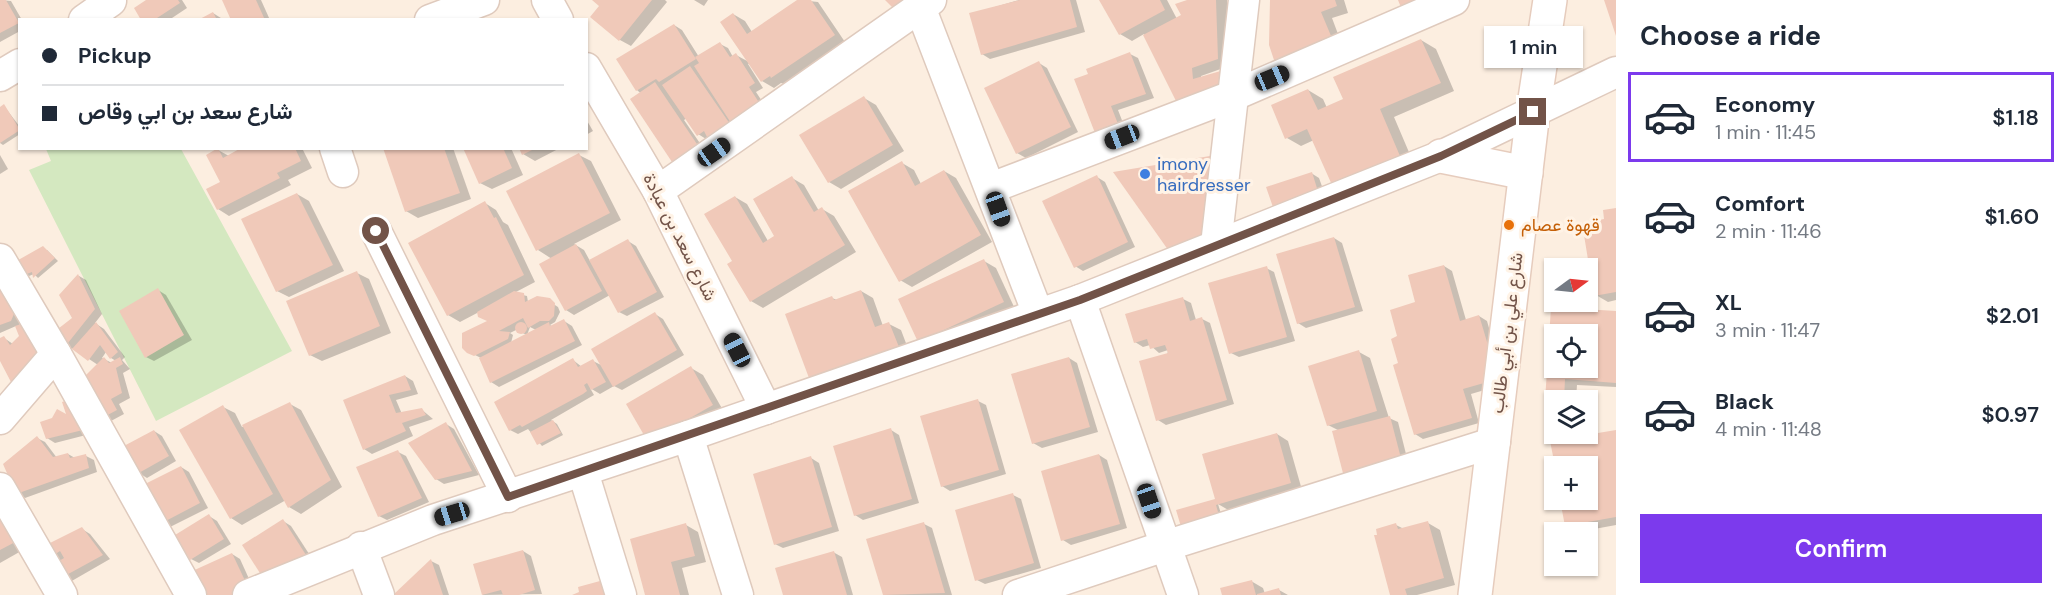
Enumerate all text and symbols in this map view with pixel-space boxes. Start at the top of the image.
text: Choose a ride [1640,18,1821,53]
callout: 1 min [1484,25,1582,67]
text: 1 min [1510,34,1557,60]
text: Pickup [78,41,152,70]
car [1252,63,1292,93]
icon: car [1643,90,1697,144]
text: Economy [1715,90,1815,119]
text: شارع سعد بن ابي وقاص [78,97,293,126]
route end [1519,98,1546,125]
text: $1.18 [1992,103,2039,132]
text: 1 min · 11:45 [1715,119,1816,145]
car [1102,122,1142,152]
car [694,134,734,170]
place label: imony hairdresser [1157,152,1251,197]
marker: imony hairdresser [1138,167,1152,181]
street label: شارع سعد بن عبادة [637,169,723,305]
car [983,189,1013,229]
icon: car [1643,189,1697,243]
text: Comfort [1715,189,1805,218]
text: $1.60 [1984,202,2039,231]
place label: قهوة عصام [1521,213,1600,237]
route start [362,217,389,244]
marker: قهوة عصام [1502,218,1516,232]
text: 2 min · 11:46 [1715,218,1822,244]
street label: شارع علي بن أبي طالب [1485,251,1532,415]
north arrow [1544,258,1598,312]
map controls [1544,258,1598,576]
icon: car [1643,288,1697,342]
text: XL [1715,288,1742,317]
text: $2.01 [1986,301,2039,330]
text: 3 min · 11:47 [1715,317,1820,343]
button: locate [1544,324,1598,378]
car [721,330,753,370]
icon: car [1643,387,1697,441]
text: Black [1715,387,1774,416]
button: layers [1544,390,1598,444]
text: $0.97 [1981,400,2039,429]
text: 4 min · 11:48 [1715,416,1822,442]
button: + [1544,456,1598,510]
car [1135,481,1163,521]
car [432,500,472,528]
button: Confirm [1640,514,2042,583]
button: − [1544,522,1598,576]

